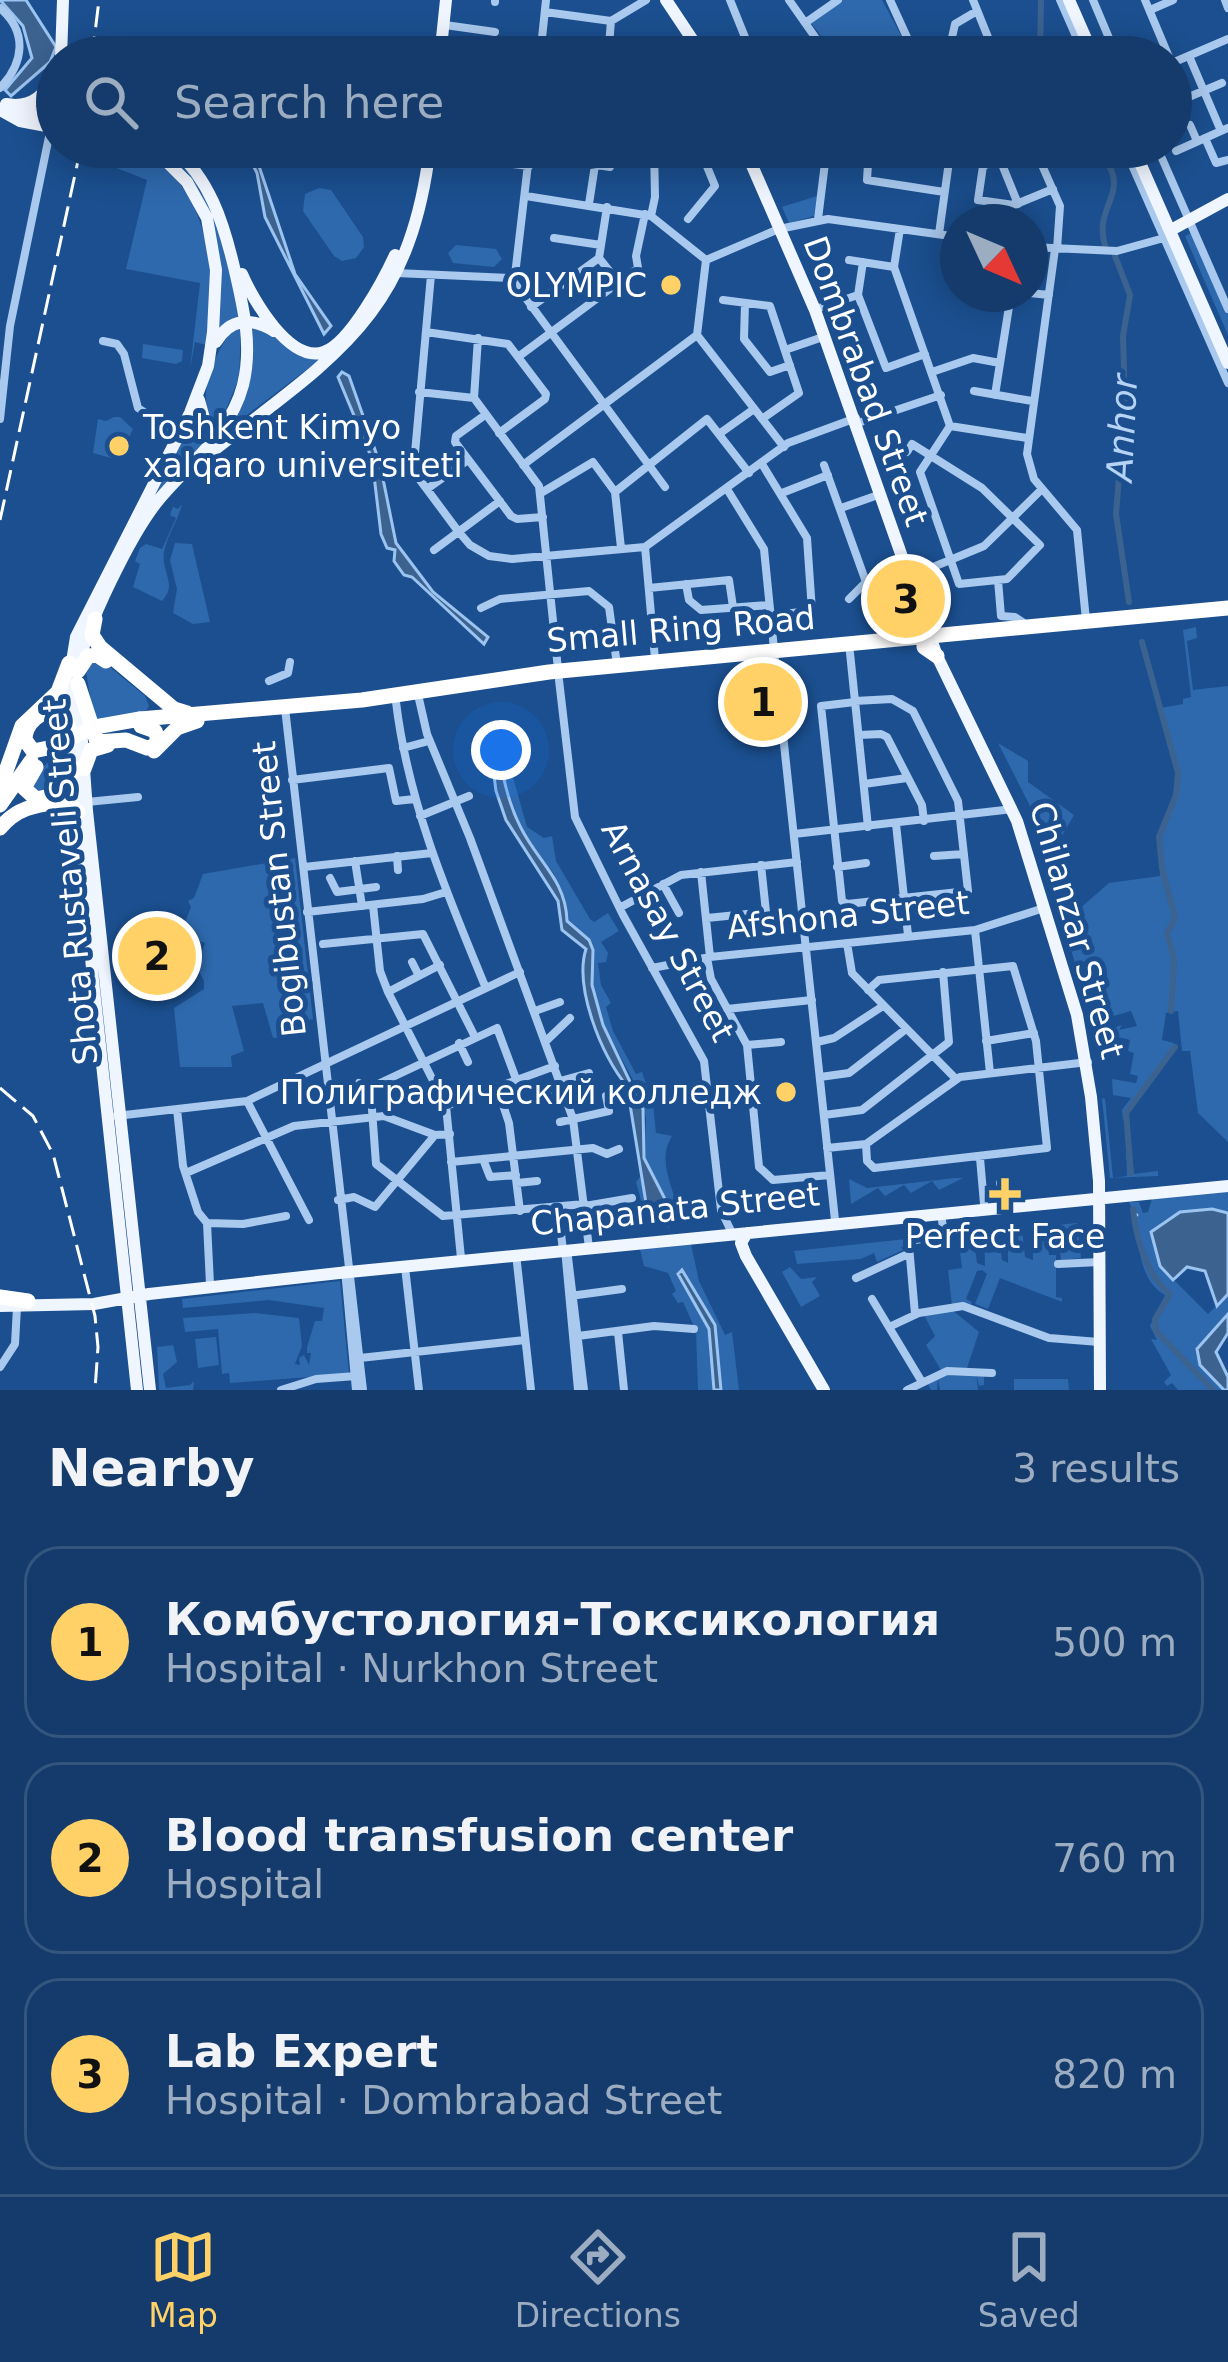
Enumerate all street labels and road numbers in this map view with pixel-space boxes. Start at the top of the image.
street label: Dombrabad Street [795,231,937,531]
street label: Small Ring Road [545,598,817,660]
street label: Shota Rustaveli Street [35,697,105,1067]
street label: Bogibustan Street [244,739,314,1039]
street label: Chilanzar Street [1022,797,1132,1063]
street label: Arnasay Street [593,814,743,1048]
street label: Afshona Street [725,883,971,947]
street label: Chapanata Street [529,1174,822,1244]

